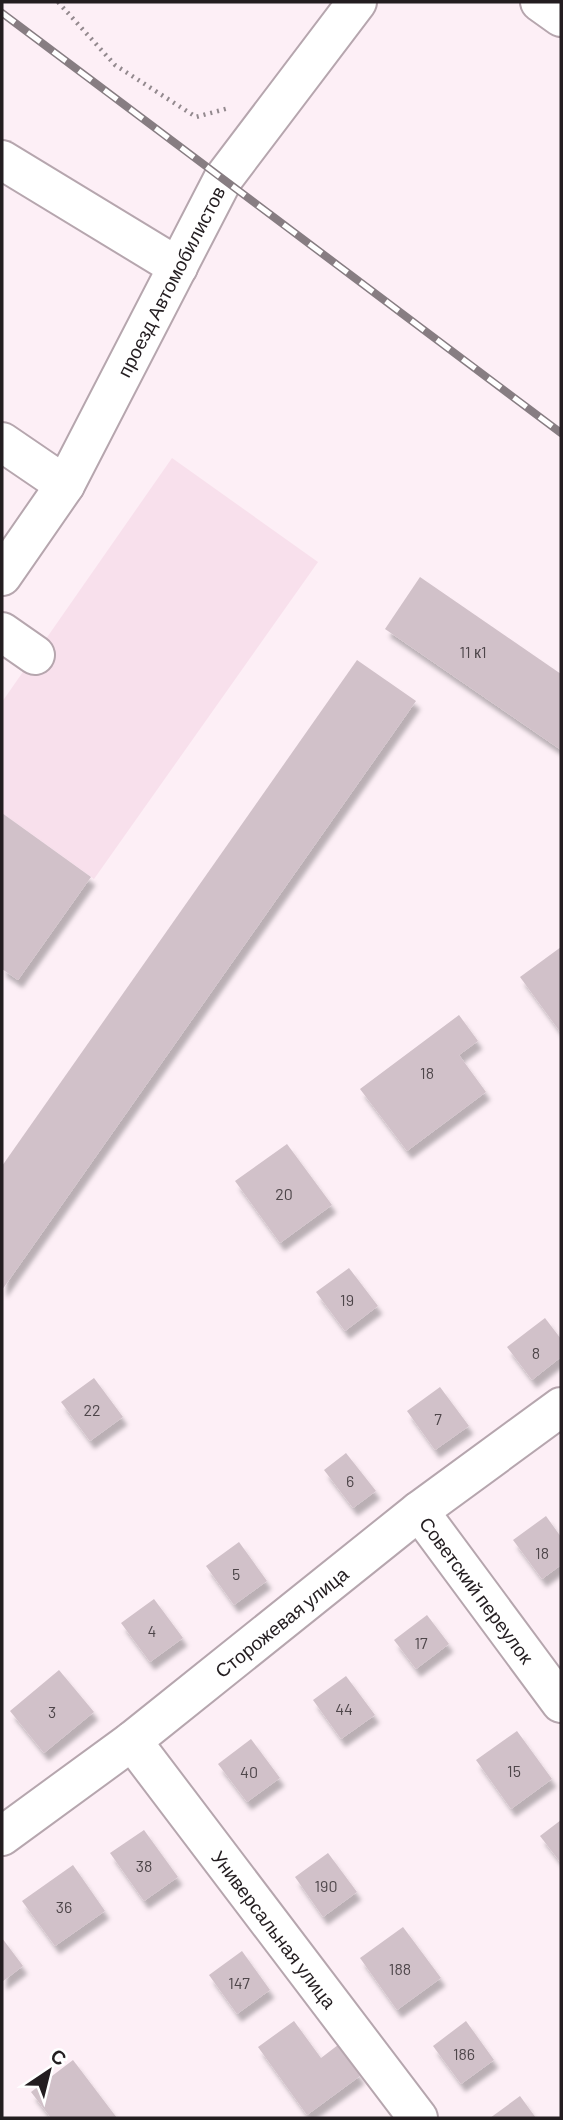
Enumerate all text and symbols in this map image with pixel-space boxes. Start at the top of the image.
street label: проезд Автомобилистов [111,182,229,381]
house number: 11 к1 [459,642,487,661]
house number: 18 [420,1063,434,1082]
house number: 20 [275,1184,293,1203]
house number: 19 [340,1290,354,1309]
house number: 8 [532,1343,540,1362]
house number: 22 [83,1400,101,1419]
house number: 7 [434,1409,442,1428]
house number: 6 [346,1471,354,1490]
street label: Советский переулок [416,1512,539,1668]
house number: 18 [535,1543,549,1562]
street label: Сторожевая улица [210,1561,353,1682]
house number: 5 [232,1564,240,1583]
house number: 4 [148,1621,156,1640]
house number: 17 [414,1633,428,1652]
house number: 44 [335,1699,353,1718]
house number: 3 [48,1702,56,1721]
house number: 15 [507,1761,521,1780]
house number: 40 [240,1762,258,1781]
street label: Универсальная улица [207,1846,342,2013]
house number: 38 [136,1856,152,1875]
house number: 190 [315,1876,337,1895]
house number: 36 [56,1897,72,1916]
house number: 188 [389,1959,411,1978]
house number: 147 [228,1973,250,1992]
north arrow [14,2036,84,2106]
text: С [47,2043,71,2070]
house number: 186 [453,2044,475,2063]

